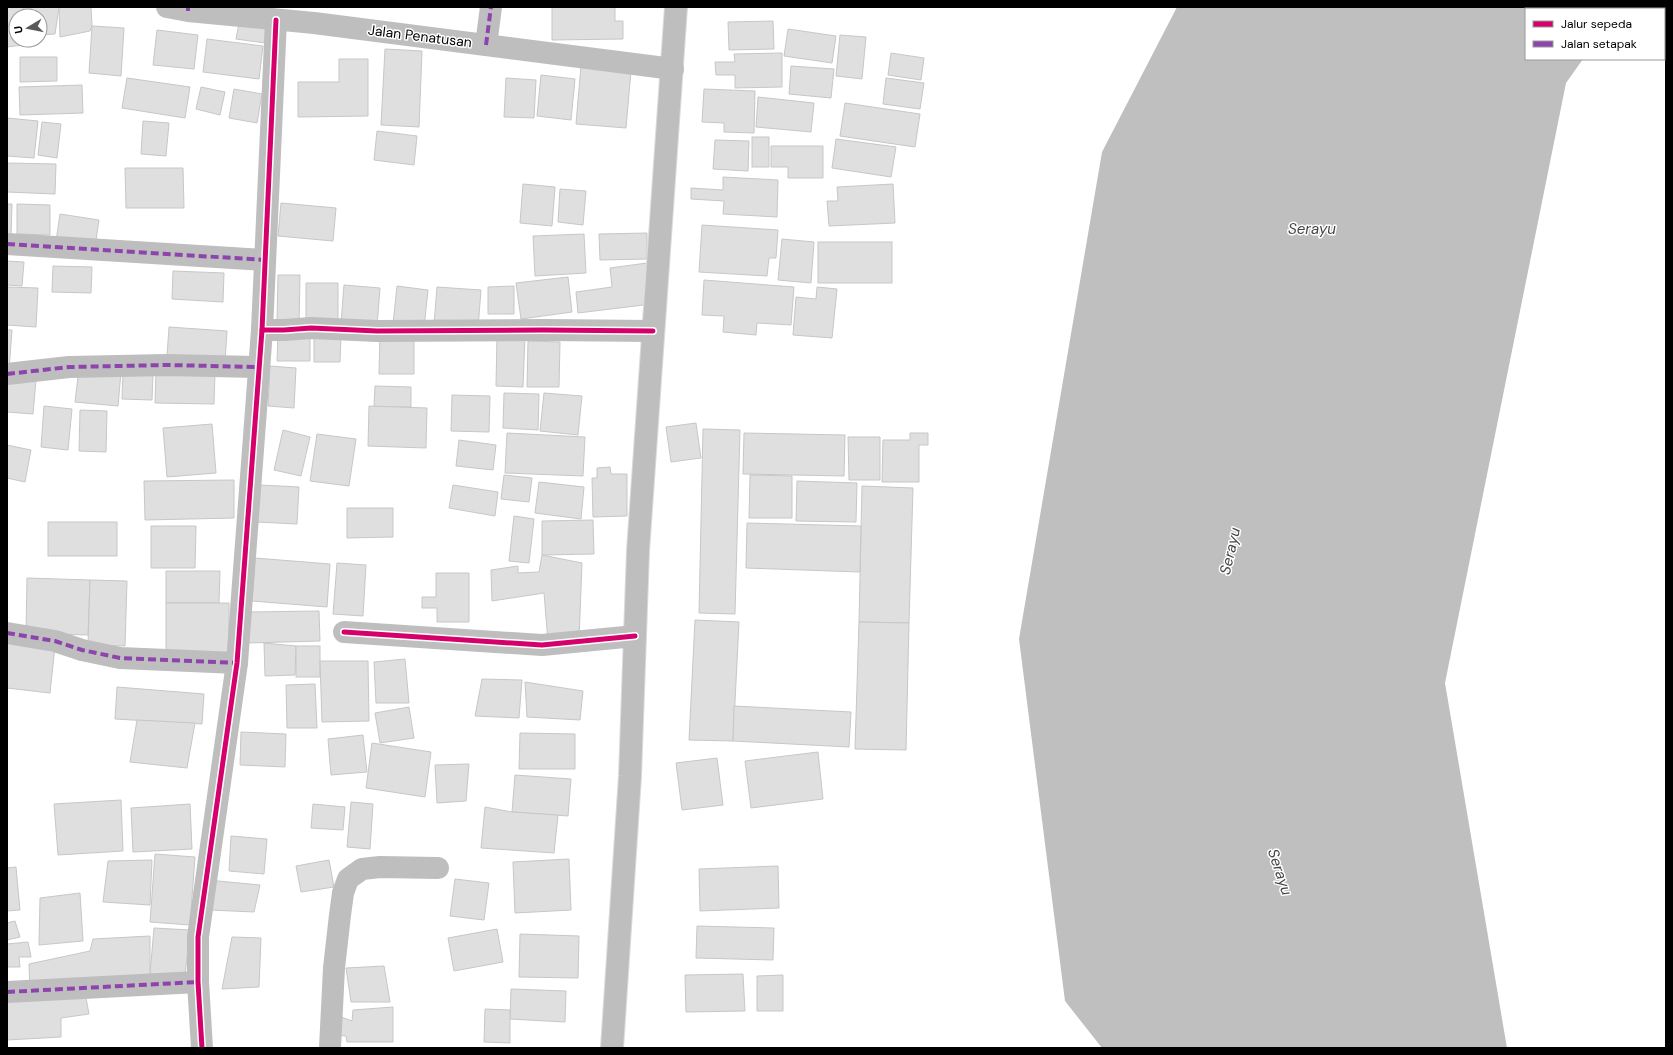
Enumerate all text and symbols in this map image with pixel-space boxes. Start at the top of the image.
north arrow [8,8,48,48]
legend [1525,8,1665,60]
text: Jalur sepeda [1561,16,1632,32]
street label: Jalan Penatusan [367,21,473,51]
text: U [11,25,26,35]
text: Jalan setapak [1561,36,1637,52]
water label: Serayu [1288,219,1336,239]
water label: Serayu [1215,525,1245,577]
water label: Serayu [1263,846,1297,898]

